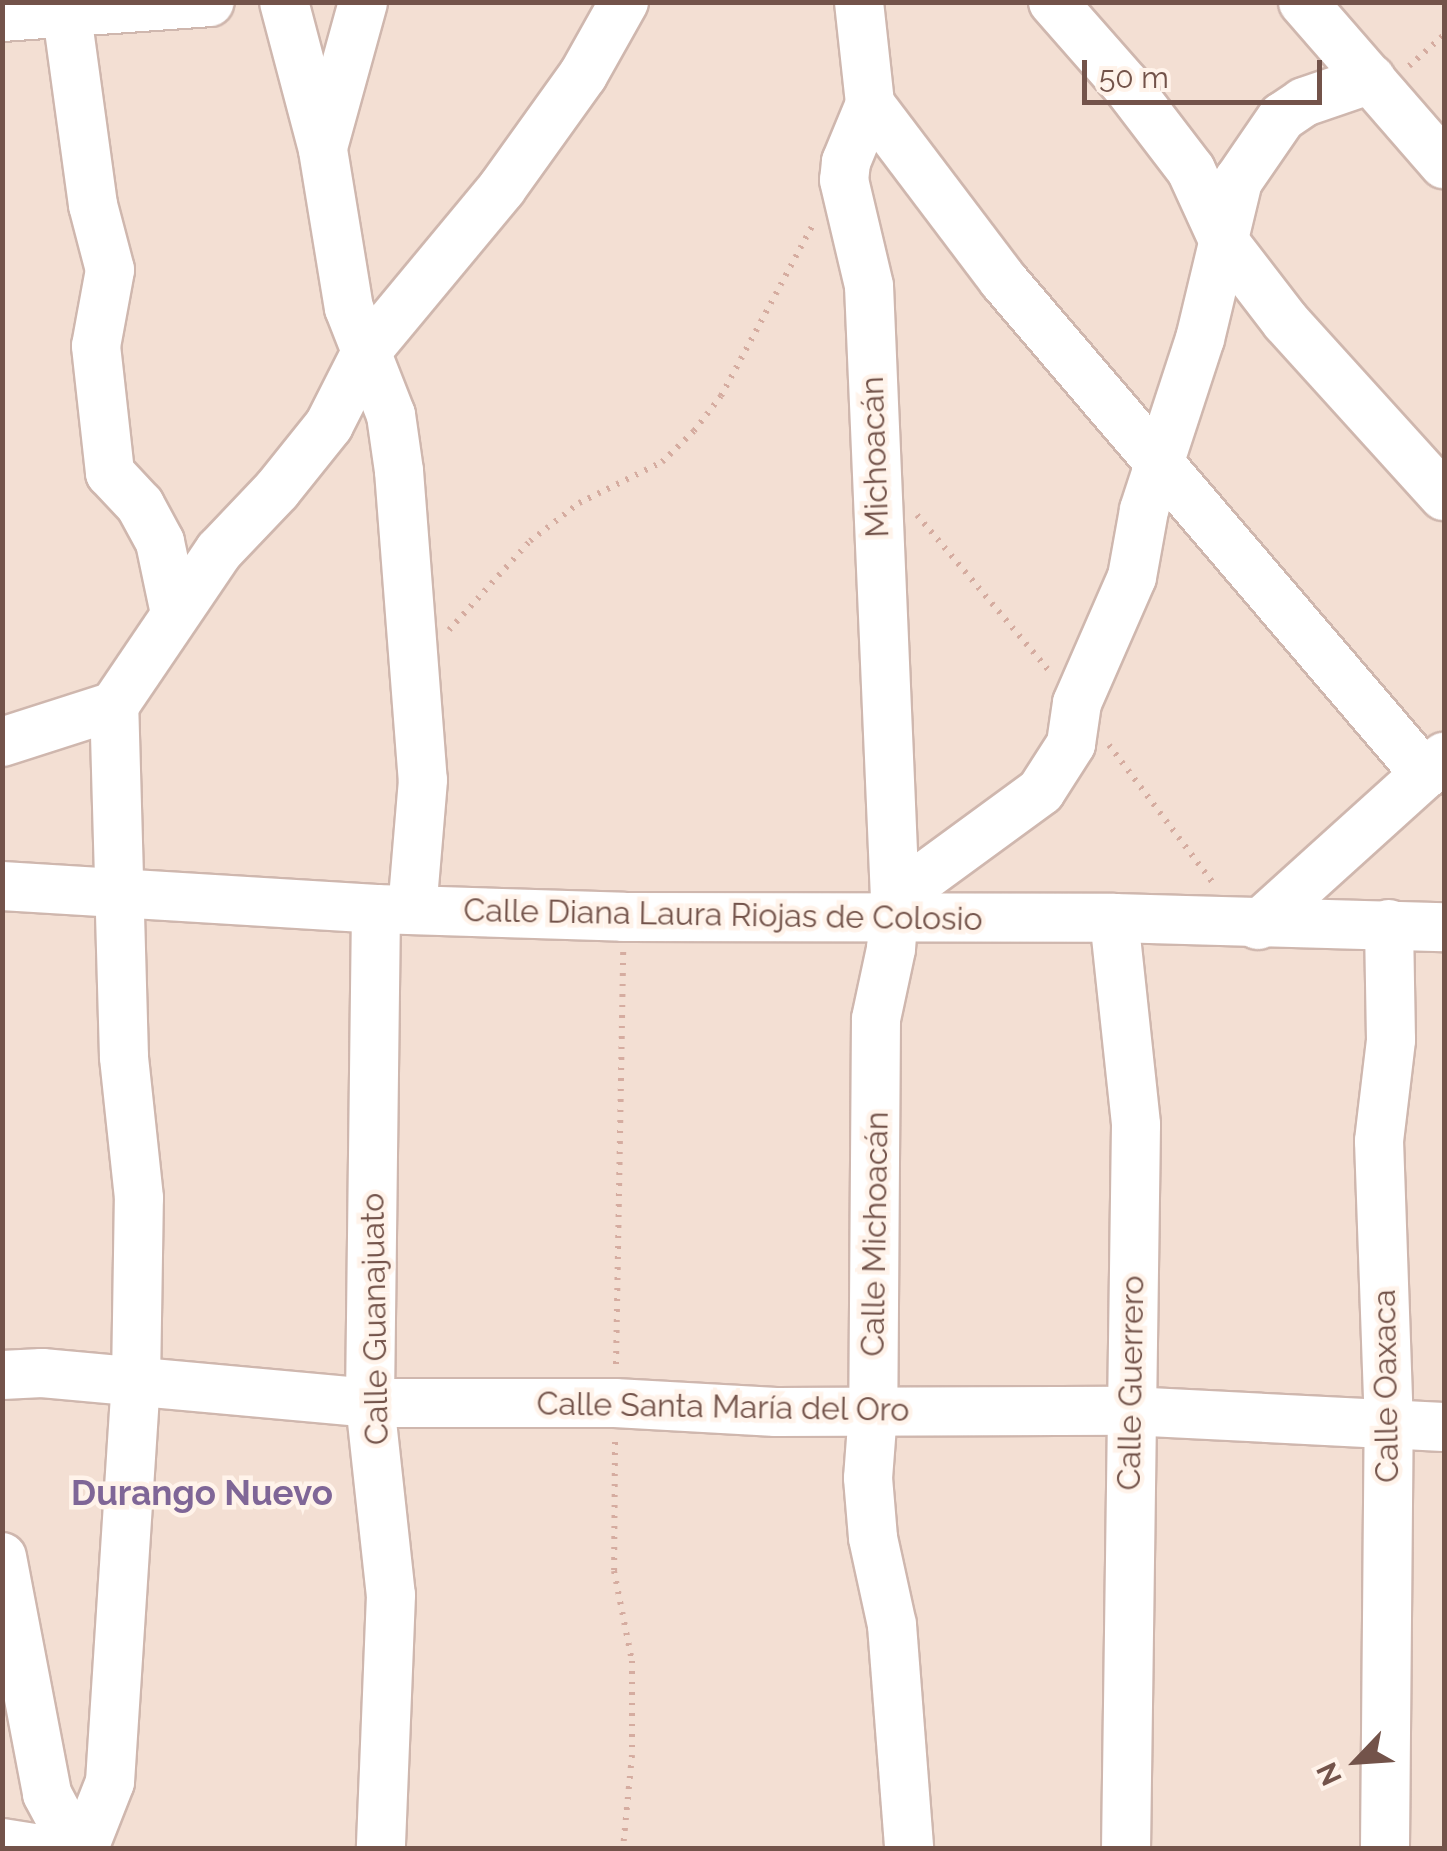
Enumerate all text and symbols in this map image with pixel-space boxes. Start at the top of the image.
scale bar [1087,40,1327,102]
text: 50 m [1099,60,1169,95]
street label: Michoacán [853,376,897,538]
street label: Calle Diana Laura Riojas de Colosio [463,891,983,939]
street label: Calle Michoacán [854,1111,896,1357]
street label: Calle Guanajuato [354,1193,396,1445]
street label: Calle Guerrero [1110,1275,1152,1491]
street label: Calle Oaxaca [1365,1289,1407,1483]
street label: Calle Santa María del Oro [536,1385,910,1429]
district label: Durango Nuevo [71,1472,333,1514]
north arrow [1307,1711,1407,1811]
text: N [1310,1757,1349,1791]

